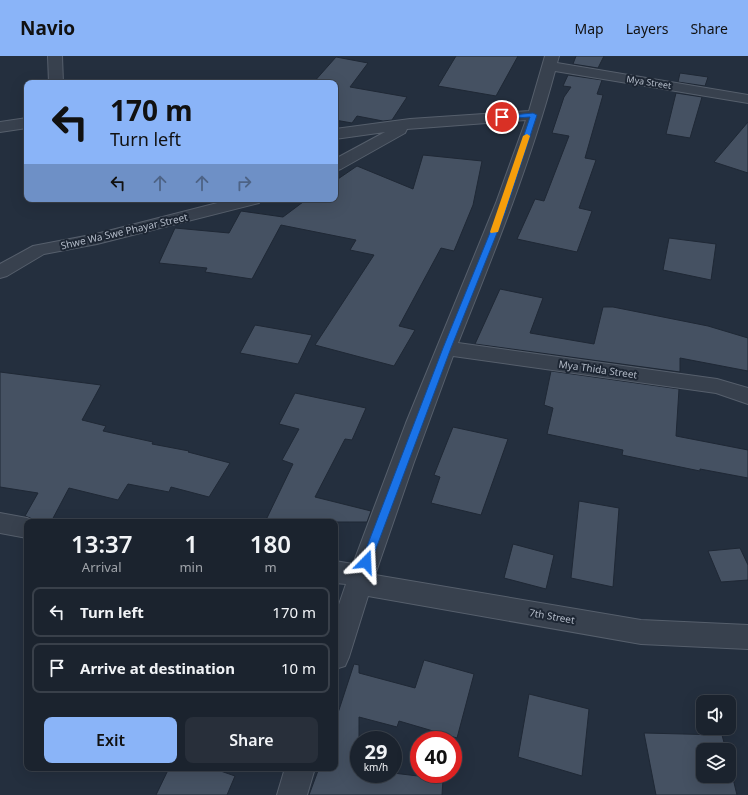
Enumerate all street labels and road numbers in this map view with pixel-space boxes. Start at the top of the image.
street label: Mya Street [626,72,673,92]
street label: Shwe Wa Swe Phayar Street [59,209,189,252]
street label: Mya Thida Street [558,357,638,381]
street label: 7th Street [528,605,576,627]

